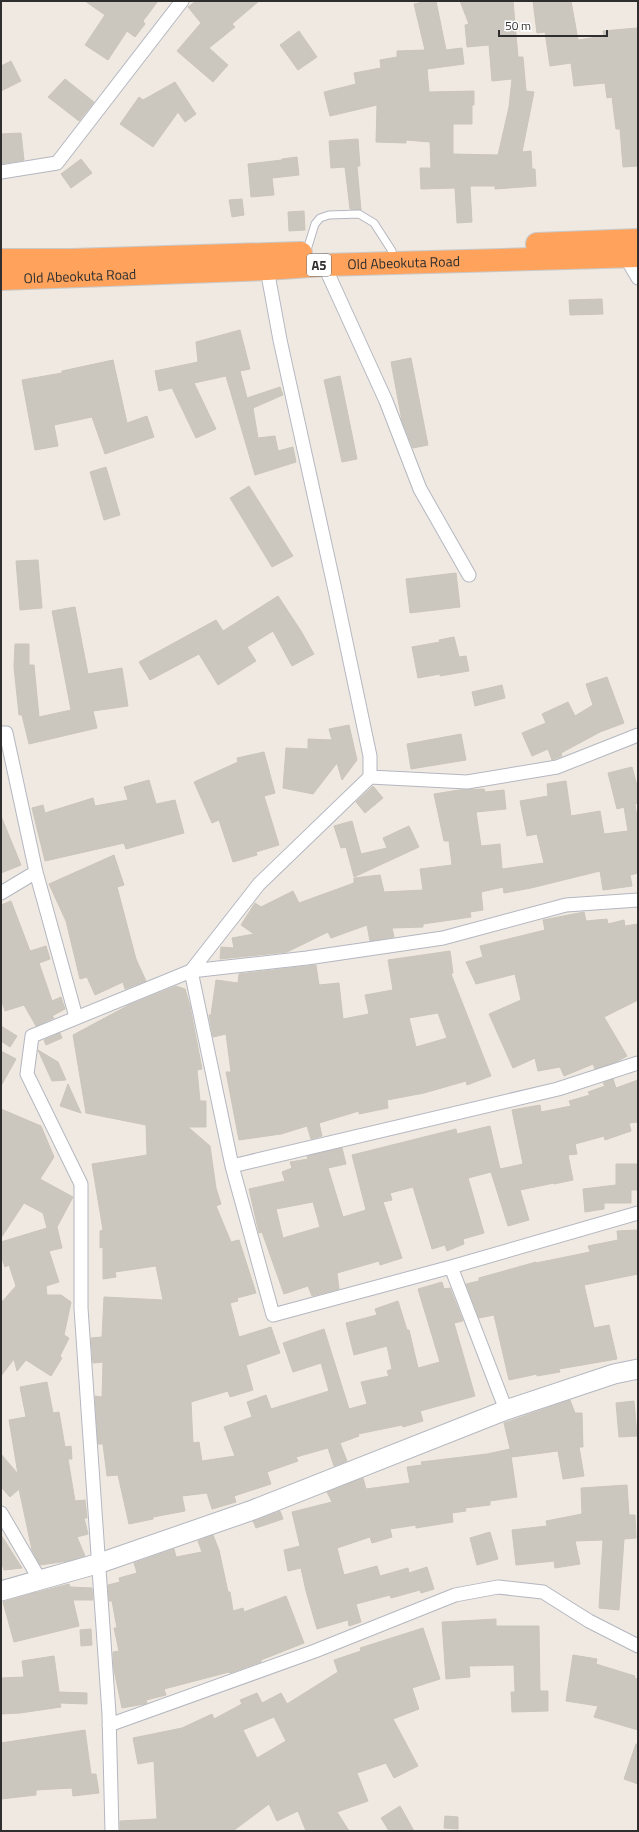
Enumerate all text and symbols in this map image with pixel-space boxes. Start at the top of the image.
scale bar [499,12,607,38]
text: 50 m [505,16,531,35]
street label: Old Abeokuta Road [347,250,460,274]
road number: A5 [307,254,331,276]
street label: Old Abeokuta Road [23,263,137,288]

